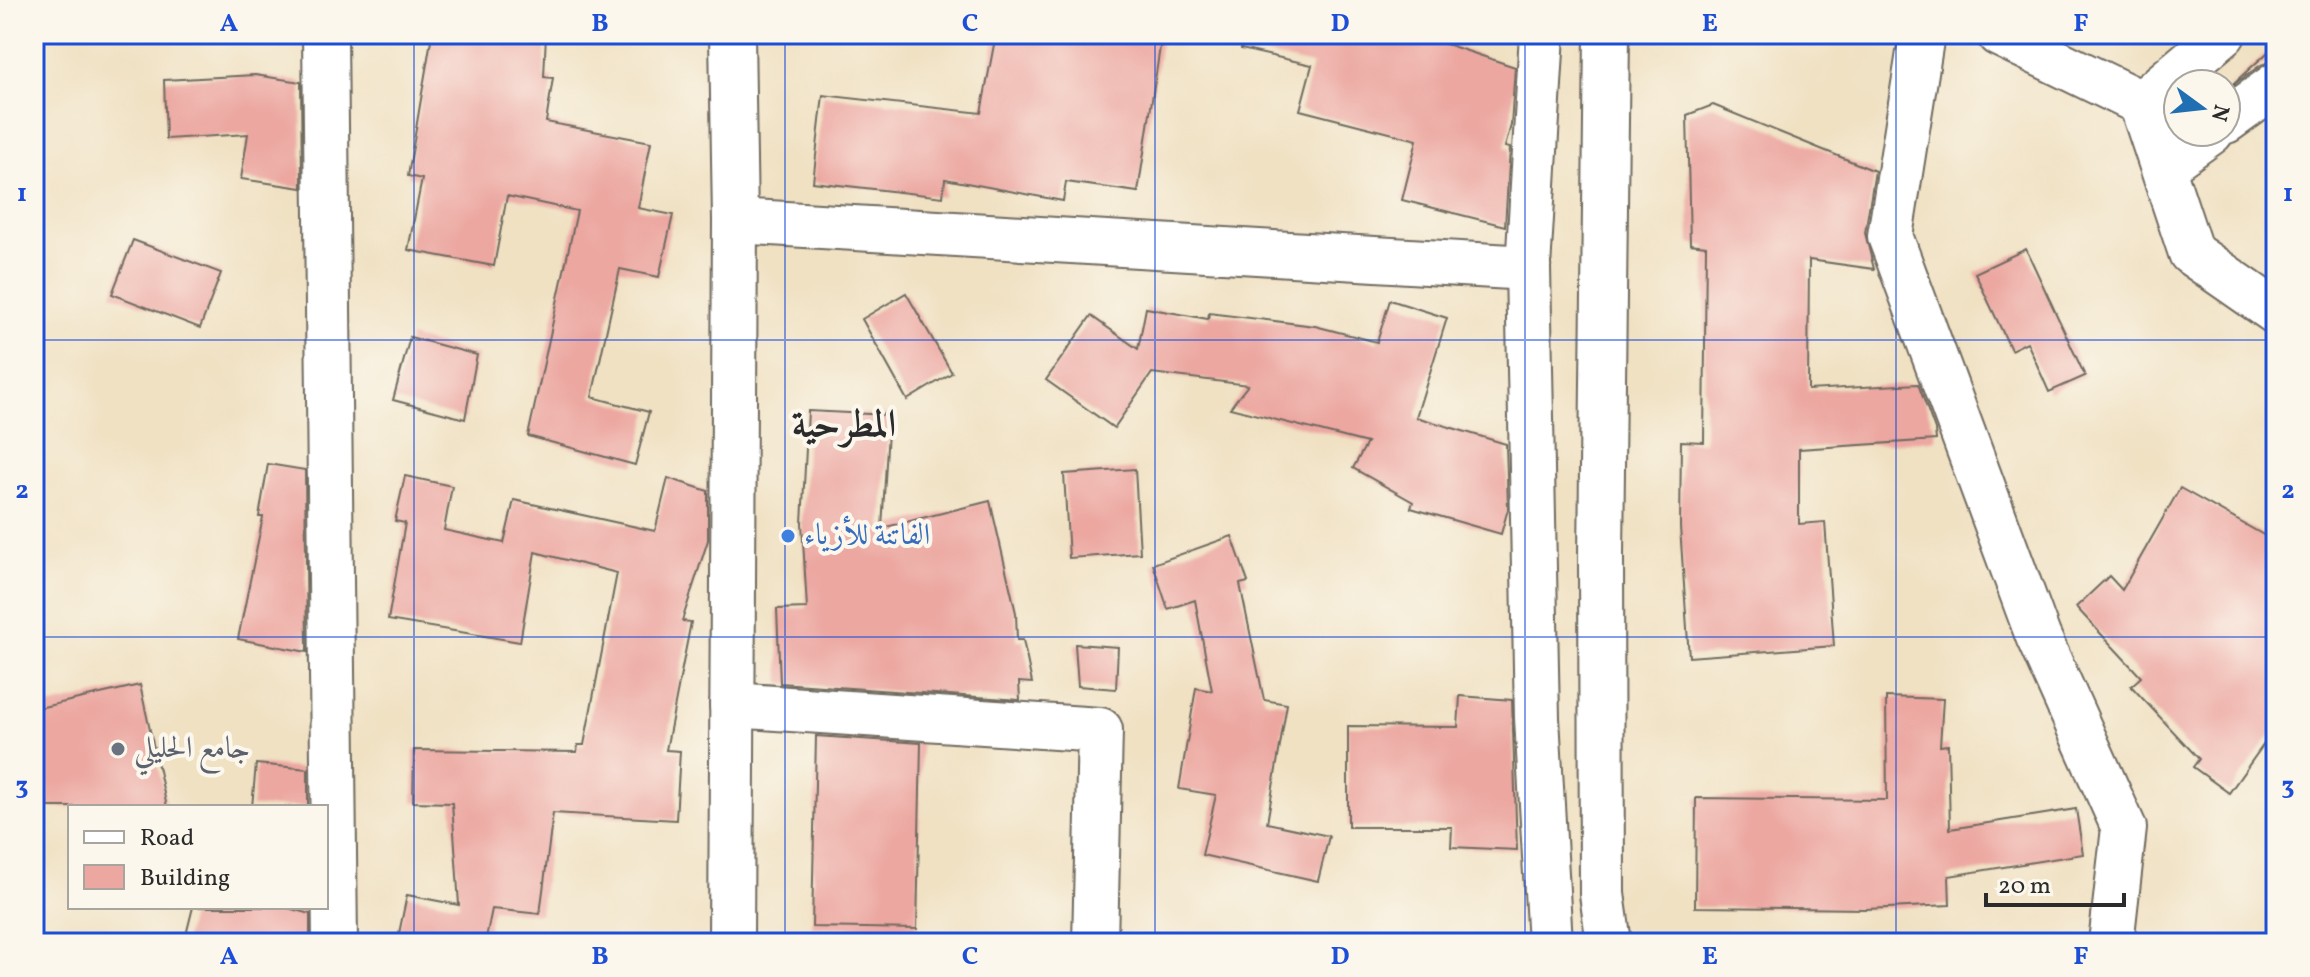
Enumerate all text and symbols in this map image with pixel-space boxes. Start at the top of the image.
text: A [220,6,239,42]
text: B [591,6,609,42]
text: C [962,6,978,42]
text: D [1330,6,1350,42]
text: E [1702,6,1718,42]
text: F [2073,6,2089,42]
north arrow [2162,68,2242,148]
text: N [2202,101,2236,124]
text: 1 [17,176,27,212]
text: 1 [2283,176,2293,212]
district label: المطرحية [792,400,896,453]
text: 2 [15,473,29,509]
text: 2 [2281,473,2295,509]
place label: الفاتنة للأزياء [804,515,930,557]
marker: الفاتنة للأزياء [779,527,797,545]
place label: جامع الحليلي [134,728,250,776]
marker: جامع الحليلي [109,740,127,758]
text: 3 [15,769,29,805]
text: 3 [2281,769,2295,805]
legend [68,805,328,909]
text: Road [140,822,194,856]
scale bar [1986,857,2124,907]
text: Building [140,862,230,896]
text: 20 m [1998,870,2051,904]
text: A [220,939,239,975]
text: B [591,939,609,975]
text: C [962,939,978,975]
text: D [1330,939,1350,975]
text: E [1702,939,1718,975]
text: F [2073,939,2089,975]

